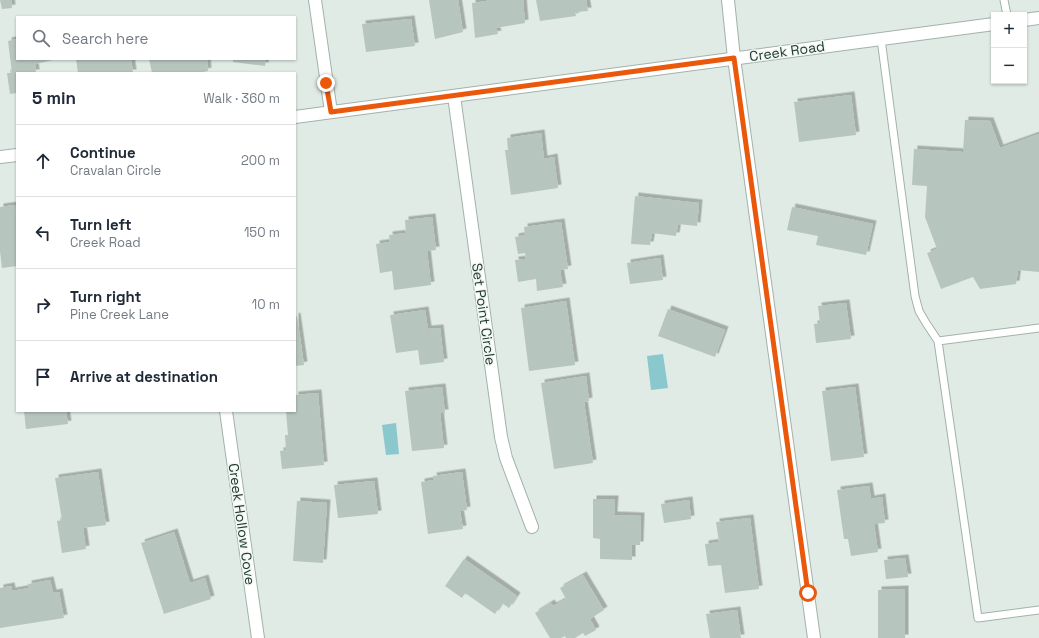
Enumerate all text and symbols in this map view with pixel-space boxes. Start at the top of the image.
map controls [991,12,1027,84]
button: + [991,12,1027,48]
search box [16,16,296,60]
icon: search [30,27,52,49]
text: Search here [62,29,148,48]
street label: Creek Road [748,37,826,65]
button: − [991,48,1027,84]
route end [317,74,335,92]
text: 5 min [32,87,76,109]
text: Walk · 360 m [203,90,280,107]
text: Continue [70,143,136,162]
icon: ahead [32,150,54,172]
text: 200 m [241,152,280,169]
text: Cravalan Circle [70,162,161,179]
text: Turn left [70,215,132,234]
icon: left [32,222,54,244]
text: 150 m [244,224,280,241]
text: Creek Road [70,234,141,251]
street label: Set Point Circle [468,262,500,366]
text: Turn right [70,287,141,306]
icon: right [32,294,54,316]
text: 10 m [252,296,280,313]
text: Pine Creek Lane [70,306,169,323]
icon: arrive [32,366,54,388]
text: Arrive at destination [70,367,218,386]
street label: Creek Hollow Cove [225,462,259,586]
route start [799,584,817,602]

